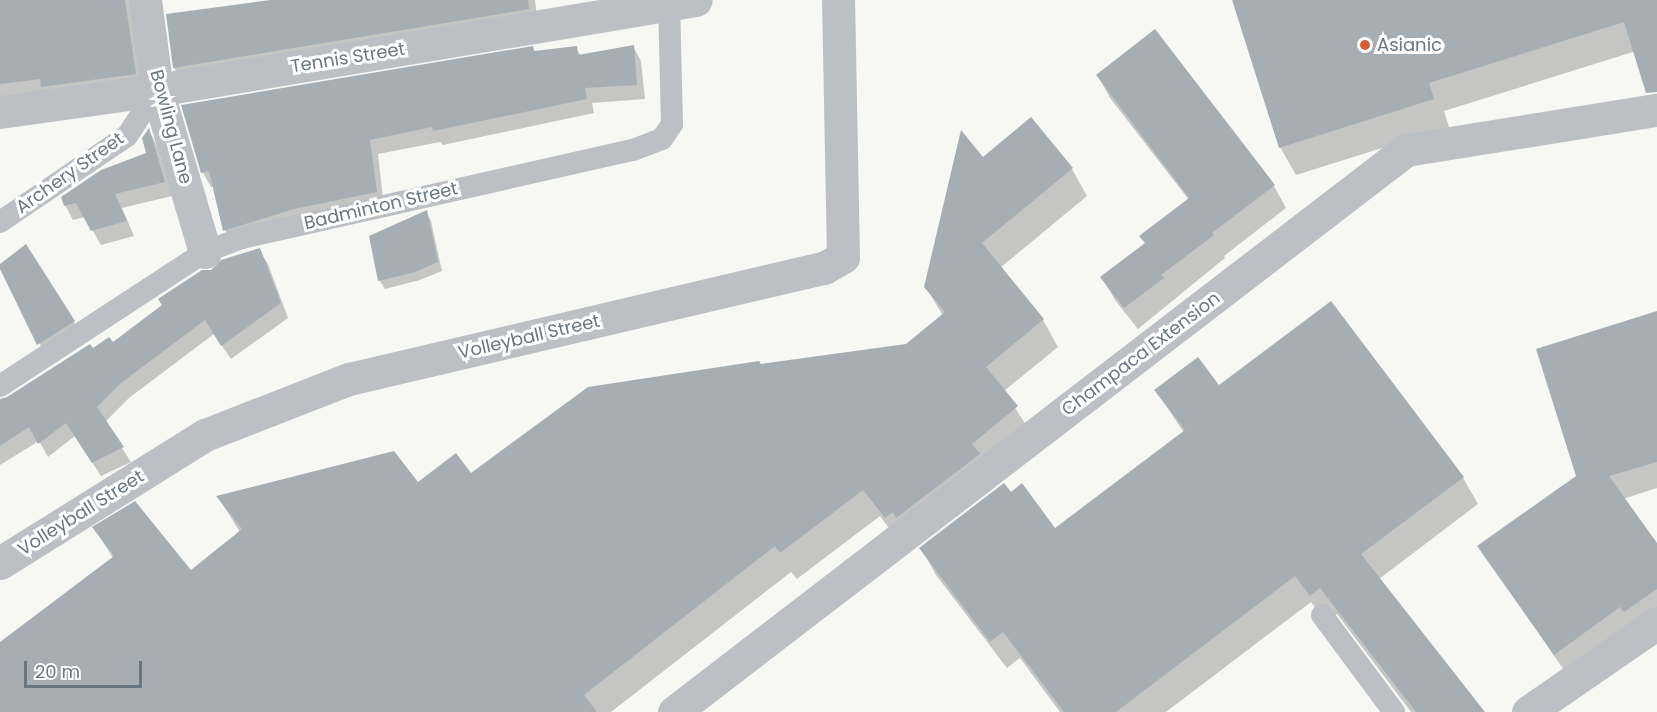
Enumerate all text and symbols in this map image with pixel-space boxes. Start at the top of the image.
place label: Asianic [1377,34,1442,56]
street label: Tennis Street [289,38,407,78]
marker: Asianic [1358,38,1372,52]
street label: Bowling Lane [145,68,197,186]
street label: Archery Street [12,128,128,218]
street label: Badminton Street [302,178,460,234]
street label: Champaca Extension [1058,288,1224,420]
street label: Volleyball Street [456,310,602,364]
street label: Volleyball Street [14,466,148,560]
scale bar [27,649,146,687]
text: 20 m [35,659,80,684]

